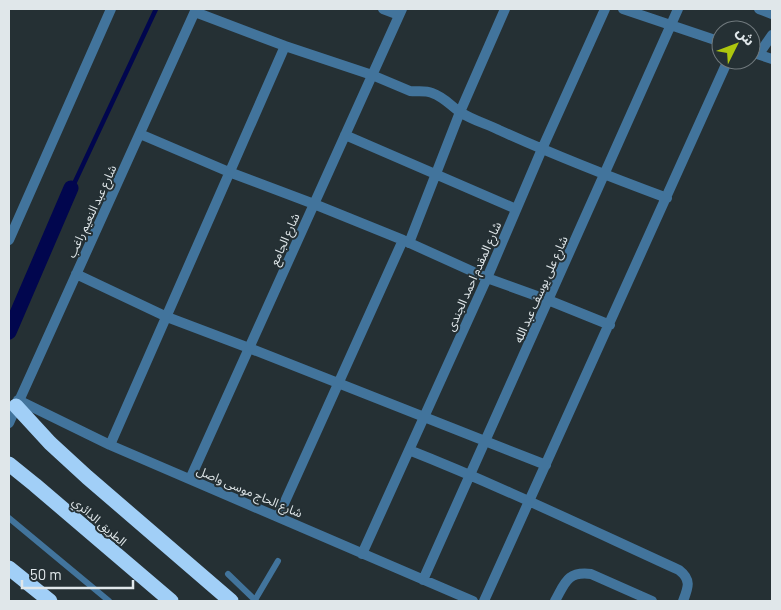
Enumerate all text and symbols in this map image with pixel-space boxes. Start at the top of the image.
north arrow [711,20,761,70]
text: ش [733,23,759,49]
street label: شارع عبد النعيم راغب [63,162,121,261]
street label: شارع الجامع [266,211,304,268]
street label: شارع المقدم احمد الجندى [443,219,506,334]
street label: شارع على يوسف عبد الله [510,234,573,346]
street label: شارع الحاج موسى واصل [194,462,305,522]
street label: الطريق الدائري [68,494,130,551]
scale bar [22,558,134,590]
text: 50 m [30,565,62,583]

